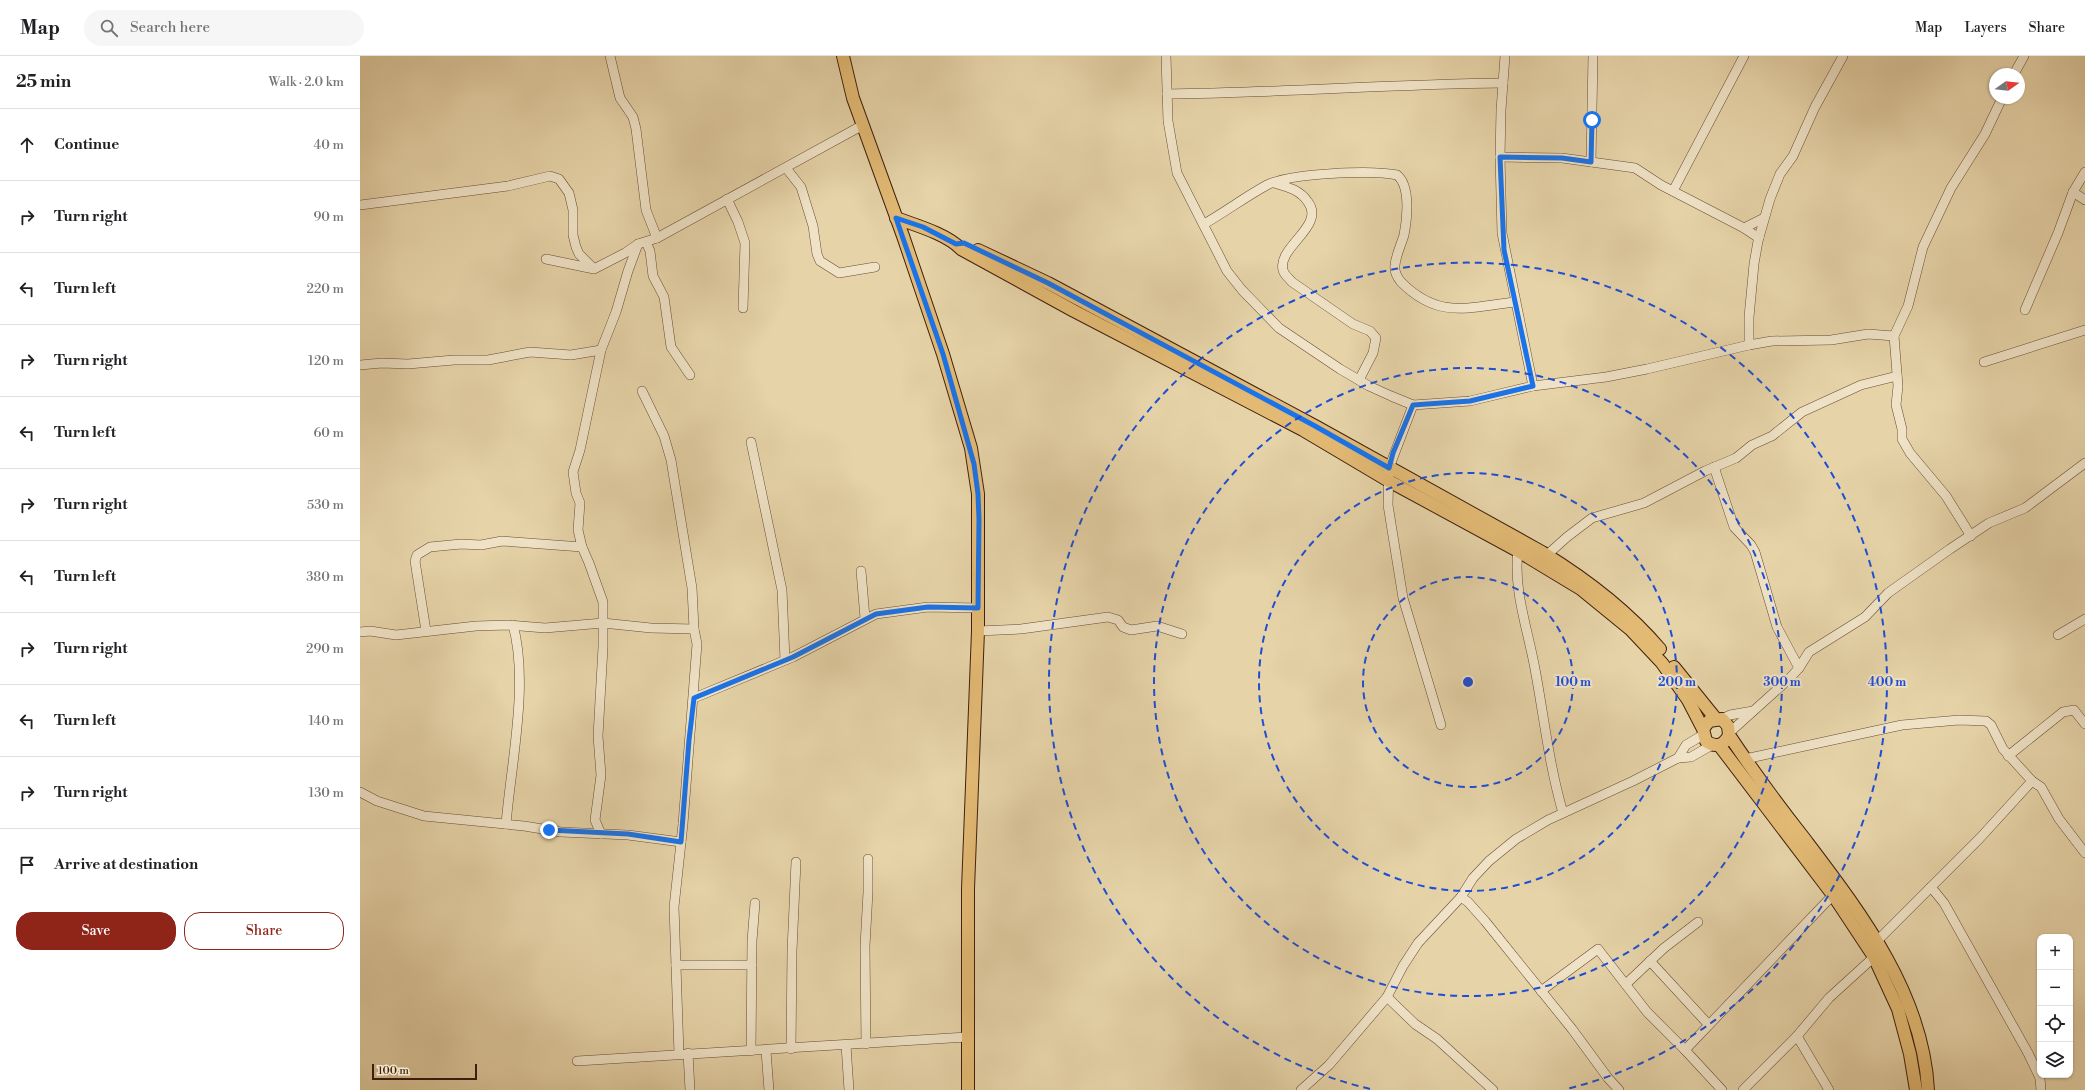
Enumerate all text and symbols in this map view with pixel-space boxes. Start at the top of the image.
search box [84,10,364,46]
text: Map [20,16,60,40]
icon: search [98,17,120,39]
text: Search here [130,18,210,37]
text: Map [1915,19,1942,37]
text: Layers [1964,19,2007,37]
text: Share [2029,19,2065,37]
north arrow [1989,68,2025,104]
text: 25 min [16,71,71,93]
text: Walk · 2.0 km [268,74,344,90]
route start [1583,111,1601,129]
icon: ahead [16,134,38,156]
text: Continue [54,135,119,154]
text: 40 m [314,137,344,153]
icon: right [16,206,38,228]
text: Turn right [54,207,128,226]
text: 90 m [313,209,344,225]
icon: left [16,278,38,300]
text: Turn left [54,279,116,298]
text: 220 m [306,281,344,297]
icon: right [16,350,38,372]
text: Turn right [54,351,128,370]
text: 120 m [308,353,344,369]
icon: left [16,422,38,444]
text: Turn left [54,423,116,442]
text: 60 m [313,425,344,441]
icon: right [16,494,38,516]
text: Turn right [54,495,128,514]
text: 530 m [307,497,344,513]
icon: left [16,566,38,588]
text: Turn left [54,567,116,586]
text: 380 m [306,569,344,585]
icon: right [16,638,38,660]
text: Turn right [54,639,128,658]
text: 290 m [306,641,344,657]
centre of rings [1461,675,1475,689]
text: 100 m [1555,675,1591,690]
text: 200 m [1658,675,1696,690]
text: 300 m [1763,675,1801,690]
text: 400 m [1868,675,1906,690]
icon: left [16,710,38,732]
text: Turn left [54,711,116,730]
text: 140 m [308,713,344,729]
icon: right [16,782,38,804]
text: Turn right [54,783,128,802]
text: 130 m [309,785,344,801]
route end [540,821,558,839]
icon: arrive [16,854,38,876]
text: Arrive at destination [54,855,198,874]
button: Save [16,912,176,950]
button: Share [184,912,344,950]
map controls [2037,934,2073,1078]
button: + [2037,934,2073,970]
button: − [2037,970,2073,1006]
button: locate [2037,1006,2073,1042]
button: layers [2037,1042,2073,1078]
scale bar [372,1062,477,1081]
text: 100 m [378,1064,409,1078]

